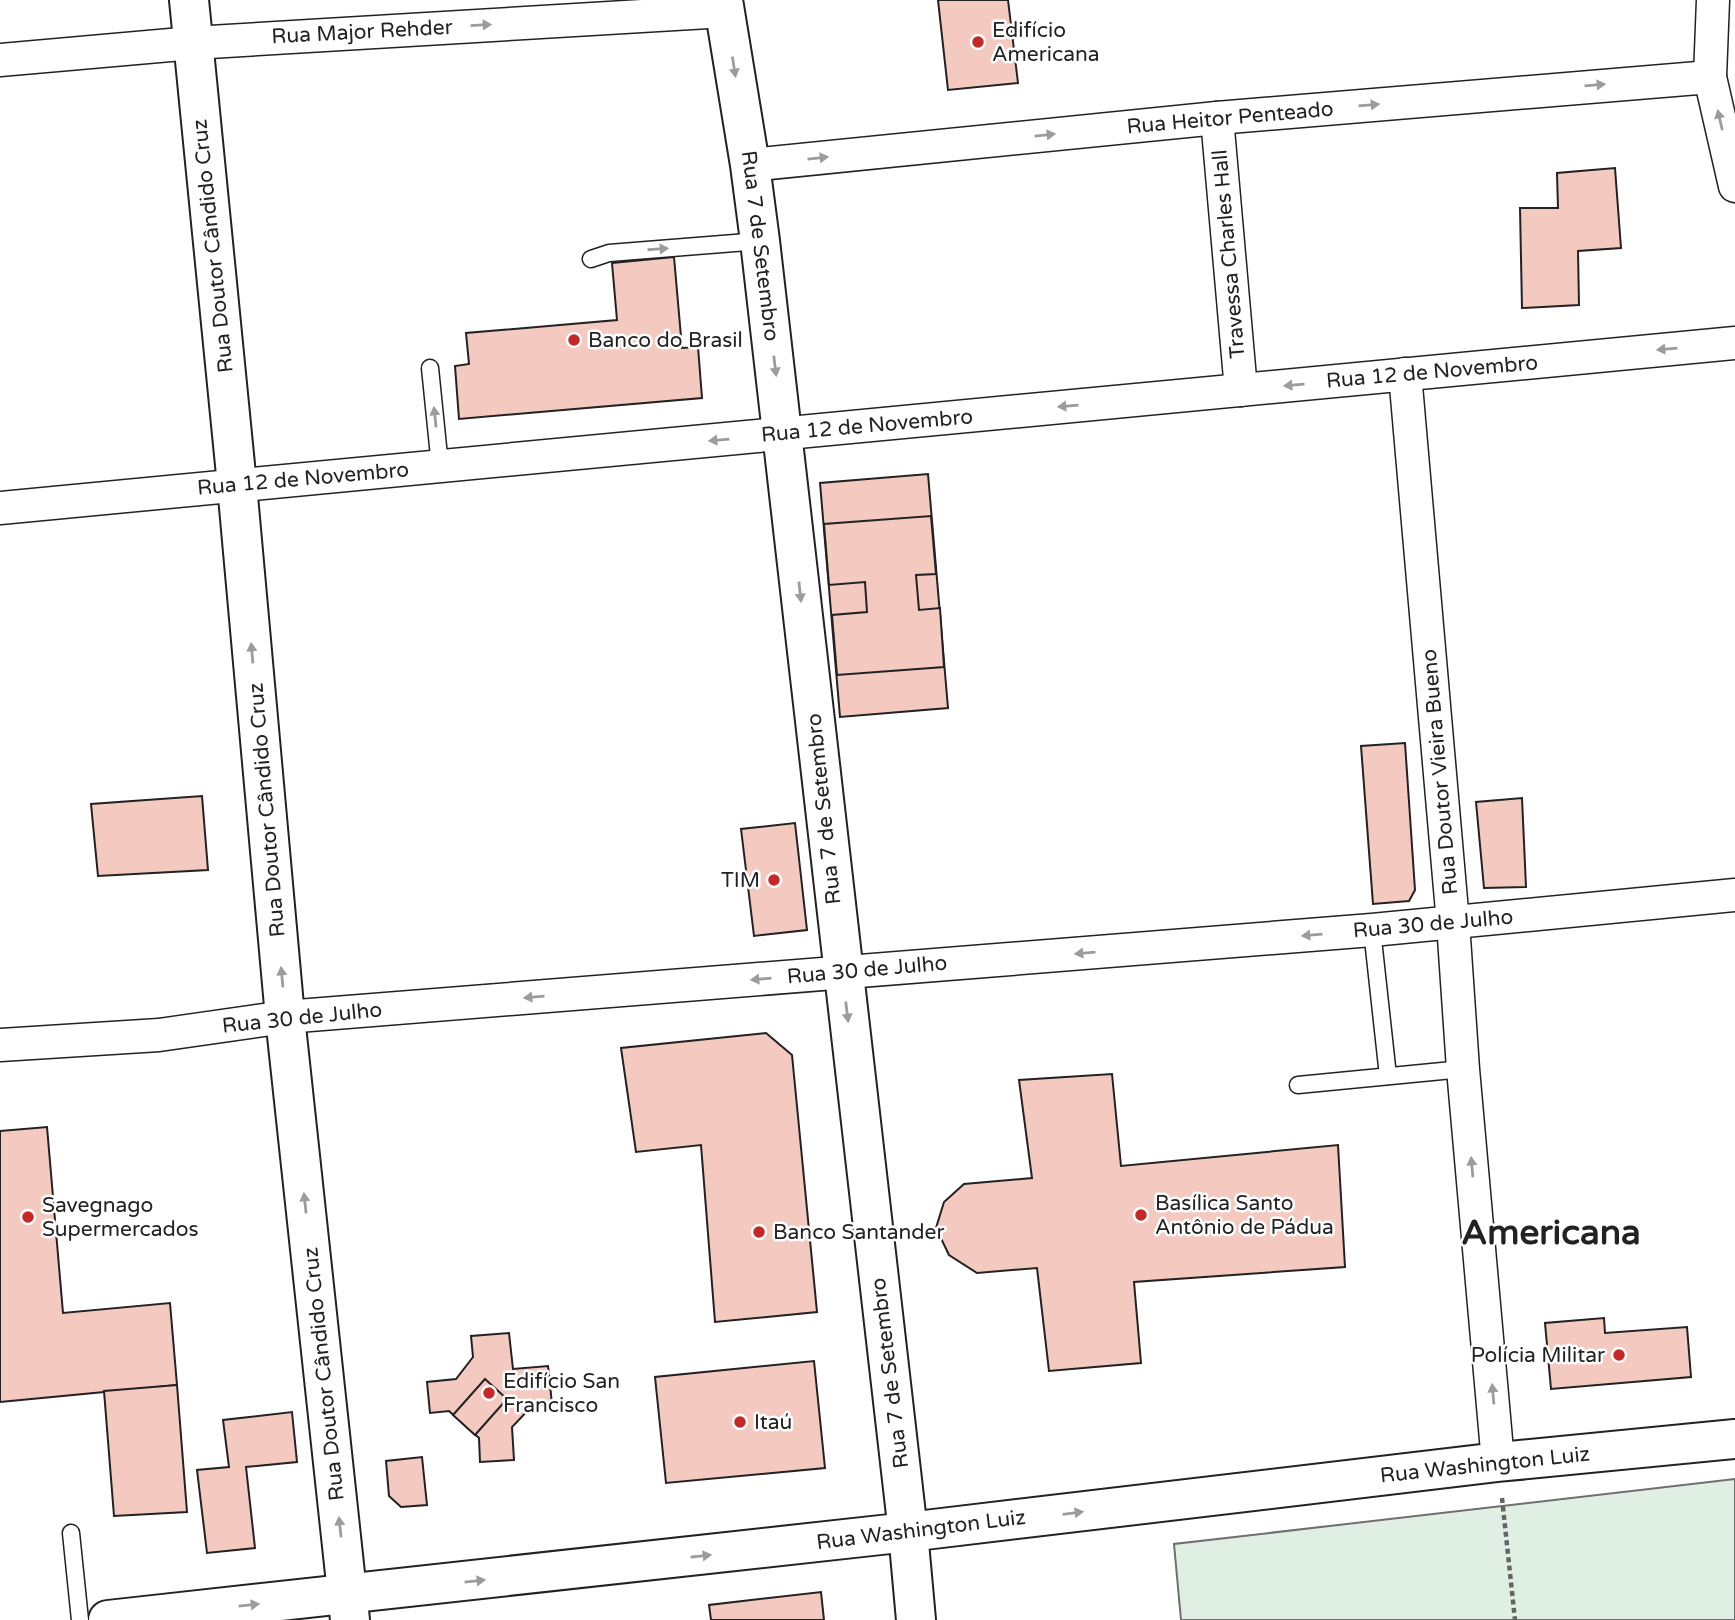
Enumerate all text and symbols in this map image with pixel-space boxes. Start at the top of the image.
street label: Rua Major Rehder [271,15,453,49]
place label: Edifício Americana [992,18,1100,67]
one-way arrow [471,20,493,31]
marker: Edifício Americana [970,34,986,50]
one-way arrow [729,56,740,78]
one-way arrow [1585,79,1607,90]
street label: Rua Heitor Penteado [1125,96,1335,140]
one-way arrow [1358,99,1380,110]
one-way arrow [1714,109,1725,131]
street label: Rua Doutor Cândido Cruz [187,118,239,374]
one-way arrow [1034,130,1056,141]
street label: Rua 7 de Setembro [736,149,784,343]
street label: Travessa Charles Hall [1207,149,1251,359]
one-way arrow [807,153,829,164]
one-way arrow [648,243,670,254]
place label: Banco do Brasil [588,328,743,353]
marker: Banco do Brasil [566,332,582,348]
one-way arrow [1656,344,1678,355]
street label: Rua 12 de Novembro [1325,350,1539,394]
one-way arrow [769,355,780,377]
one-way arrow [1283,380,1305,391]
one-way arrow [1057,401,1079,412]
street label: Rua 12 de Novembro [760,404,974,448]
one-way arrow [429,406,440,428]
one-way arrow [708,434,730,445]
street label: Rua 12 de Novembro [196,457,410,501]
one-way arrow [795,581,806,603]
one-way arrow [247,642,258,664]
street label: Rua Doutor Vieira Bueno [1417,648,1463,896]
street label: Rua Doutor Cândido Cruz [243,682,291,938]
street label: Rua 7 de Setembro [802,712,846,906]
place label: TIM [721,868,760,893]
marker: TIM [766,872,782,888]
street label: Rua 30 de Julho [1352,905,1514,943]
one-way arrow [1301,930,1323,941]
one-way arrow [1074,948,1096,959]
street label: Rua 30 de Julho [786,951,948,989]
one-way arrow [276,966,287,988]
one-way arrow [749,974,771,985]
one-way arrow [523,992,545,1003]
street label: Rua 30 de Julho [221,997,383,1039]
one-way arrow [842,1002,853,1024]
one-way arrow [1466,1156,1477,1178]
place label: Basílica Santo Antônio de Pádua [1155,1191,1334,1240]
one-way arrow [300,1192,311,1214]
place label: Savegnago Supermercados [42,1193,199,1242]
marker: Basílica Santo Antônio de Pádua [1133,1207,1149,1223]
marker: Savegnago Supermercados [20,1209,36,1225]
district label: Americana [1461,1212,1641,1254]
place label: Banco Santander [773,1220,945,1245]
marker: Banco Santander [751,1224,767,1240]
street label: Rua Doutor Cândido Cruz [298,1246,350,1502]
street label: Rua 7 de Setembro [866,1276,914,1470]
place label: Polícia Militar [1471,1343,1605,1368]
marker: Polícia Militar [1611,1347,1627,1363]
place label: Edifício San Francisco [503,1369,620,1418]
one-way arrow [1487,1383,1498,1405]
marker: Edifício San Francisco [481,1385,497,1401]
place label: Itaú [754,1410,792,1435]
marker: Itaú [732,1414,748,1430]
street label: Rua Washington Luiz [1379,1442,1591,1488]
street label: Rua Washington Luiz [815,1505,1027,1555]
one-way arrow [1062,1507,1084,1518]
one-way arrow [334,1516,345,1538]
one-way arrow [690,1550,712,1561]
one-way arrow [464,1575,486,1586]
one-way arrow [238,1600,260,1611]

